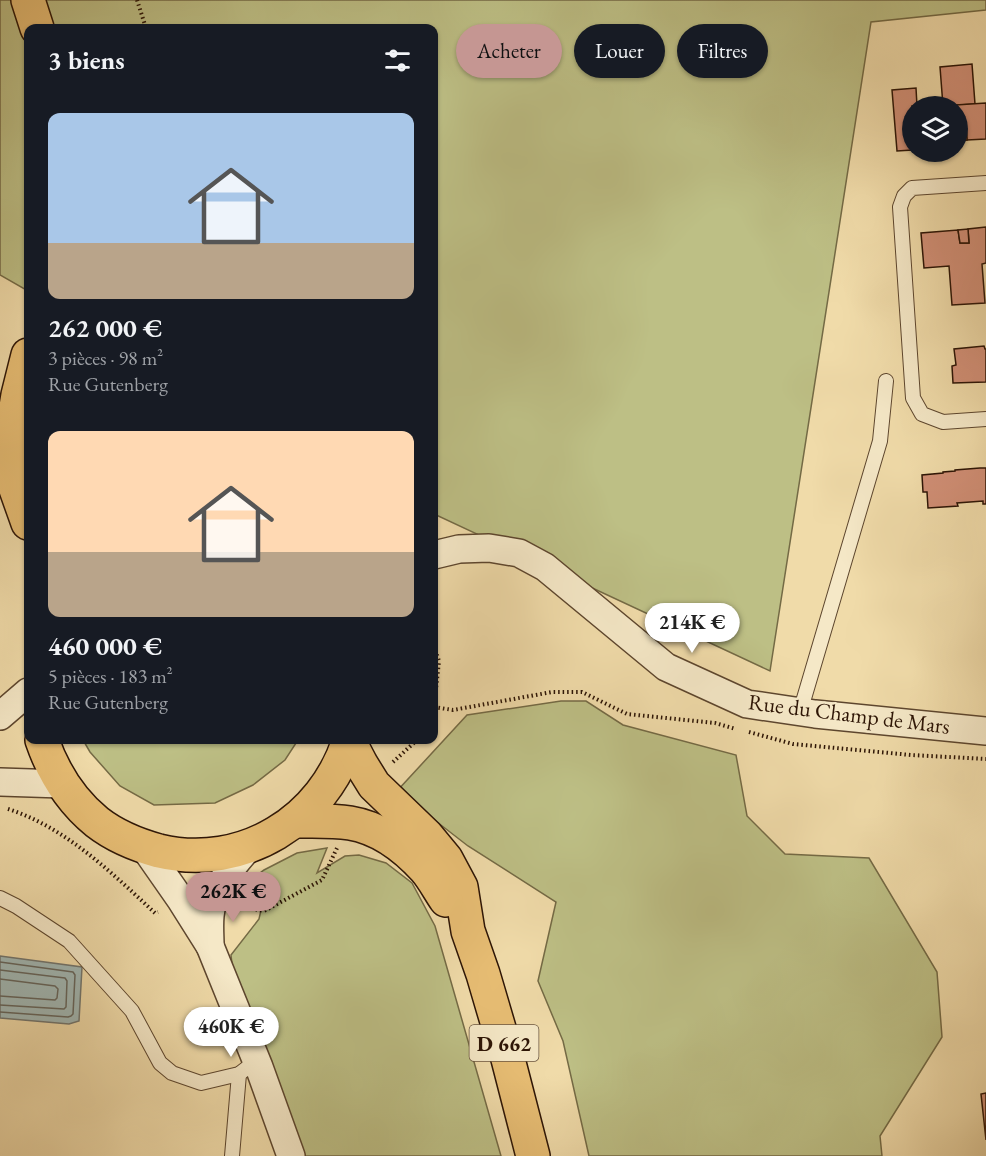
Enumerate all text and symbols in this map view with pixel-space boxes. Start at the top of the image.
chip: Acheter [456,24,562,78]
chip: Louer [574,24,665,78]
chip: Filtres [677,24,768,78]
text: 3 biens [48,43,125,77]
icon: filters [381,44,414,77]
map controls [902,96,968,162]
button: layers [902,96,968,162]
icon: home [177,152,285,260]
text: 262 000 € [48,311,162,345]
text: 3 pièces · 98 m² [48,345,163,371]
text: Rue Gutenberg [48,371,168,397]
icon: home [177,470,285,578]
pin: 214K € [643,603,741,654]
text: 214K € [659,609,725,635]
text: 460 000 € [48,629,162,663]
text: 5 pièces · 183 m² [48,663,173,689]
street label: Rue du Champ de Mars [747,687,951,741]
text: Rue Gutenberg [48,689,168,715]
pin: 262K € [184,872,282,923]
text: 262K € [200,878,266,904]
pin: 460K € [182,1007,280,1058]
text: 460K € [198,1013,264,1039]
road number: D 662 [470,1025,538,1061]

